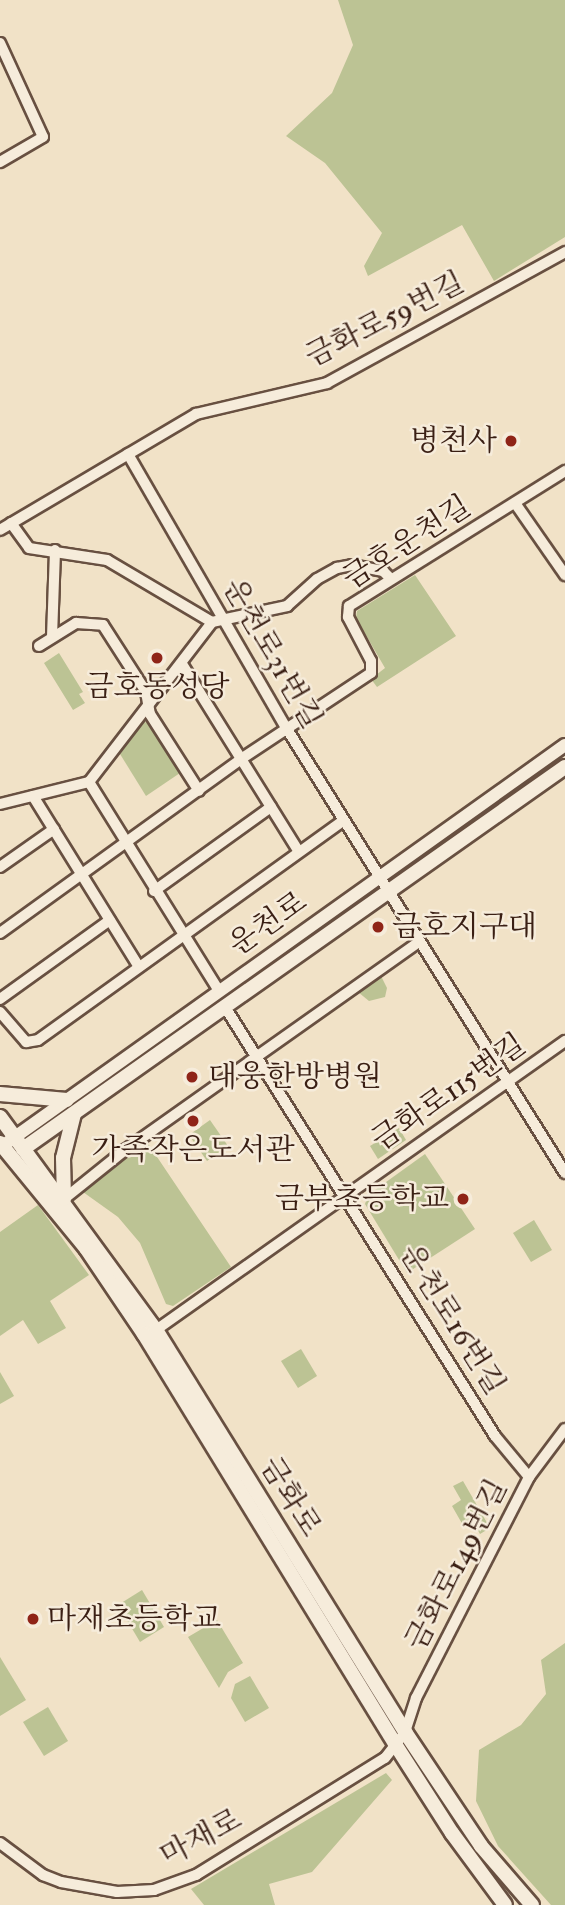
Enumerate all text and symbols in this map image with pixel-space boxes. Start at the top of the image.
street label: 금화로59번길 [300,265,470,375]
place label: 병천사 [410,423,497,459]
marker: 병천사 [503,433,519,449]
street label: 금호운천길 [336,488,478,598]
street label: 운천로31번길 [215,573,329,735]
marker: 금호동성당 [149,650,165,666]
place label: 금호동성당 [85,669,229,705]
street label: 운천로 [222,884,314,964]
place label: 금호지구대 [392,909,537,945]
marker: 금호지구대 [370,919,386,935]
street label: 금화로115번길 [365,1027,533,1159]
place label: 대웅한방병원 [208,1059,382,1095]
marker: 대웅한방병원 [182,1067,202,1087]
marker: 가족작은도서관 [185,1113,201,1129]
place label: 가족작은도서관 [92,1132,294,1168]
place label: 금부초등학교 [275,1181,449,1217]
marker: 금부초등학교 [455,1191,471,1207]
street label: 운천로16번길 [392,1238,512,1402]
street label: 금화로 [252,1451,328,1543]
street label: 금화로149번길 [398,1473,516,1657]
place label: 마재초등학교 [47,1601,221,1637]
marker: 마재초등학교 [25,1611,41,1627]
street label: 마재로 [154,1802,248,1874]

